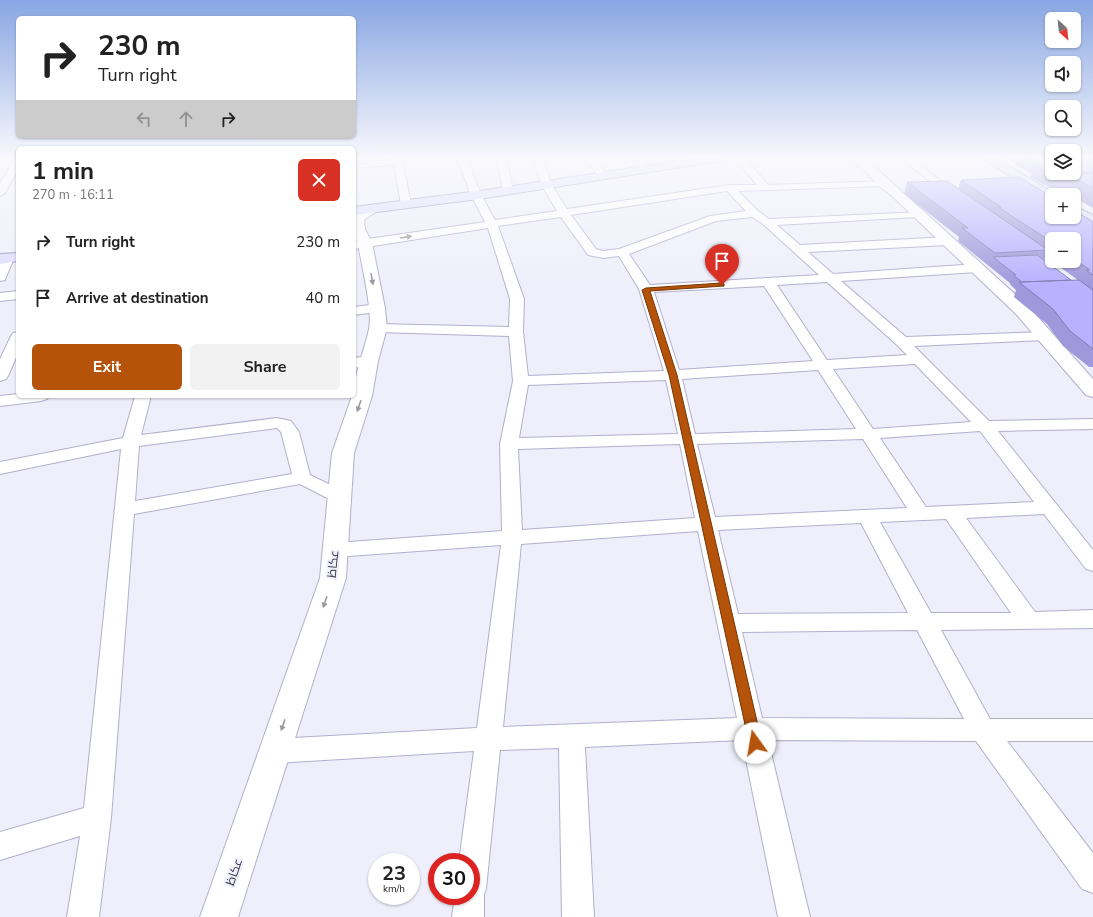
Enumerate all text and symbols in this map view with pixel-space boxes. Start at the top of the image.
north arrow [1045,12,1081,48]
map controls [1045,12,1081,268]
text: 230 m [98,27,181,65]
icon: right [32,32,84,84]
button: sound [1045,56,1081,92]
text: Turn right [98,63,177,87]
button: search [1045,100,1081,136]
icon: left [133,108,155,130]
icon: ahead [175,108,197,130]
icon: right [217,108,239,130]
button: layers [1045,144,1081,180]
text: 1 min [32,155,94,187]
button: close [298,159,340,201]
text: 270 m · 16:11 [32,186,114,204]
button: + [1045,188,1081,224]
icon: right [32,231,54,253]
text: Turn right [66,232,135,252]
text: 230 m [296,232,340,252]
button: − [1045,232,1081,268]
one-way arrow [400,234,412,240]
pin [705,244,739,285]
icon: arrive [711,250,733,272]
one-way arrow [369,273,375,285]
icon: arrive [32,287,54,309]
text: Arrive at destination [66,288,209,308]
text: 40 m [305,288,340,308]
button: Exit [32,344,182,390]
button: Share [190,344,340,390]
one-way arrow [356,400,362,412]
street label: عكاظ [324,549,342,579]
one-way arrow [322,596,328,608]
one-way arrow [280,719,286,731]
position arrow [734,722,776,764]
speed limit sign: 30 [428,853,480,905]
street label: عكاظ [222,856,246,888]
text: 23 [382,860,406,887]
text: km/h [383,882,405,896]

